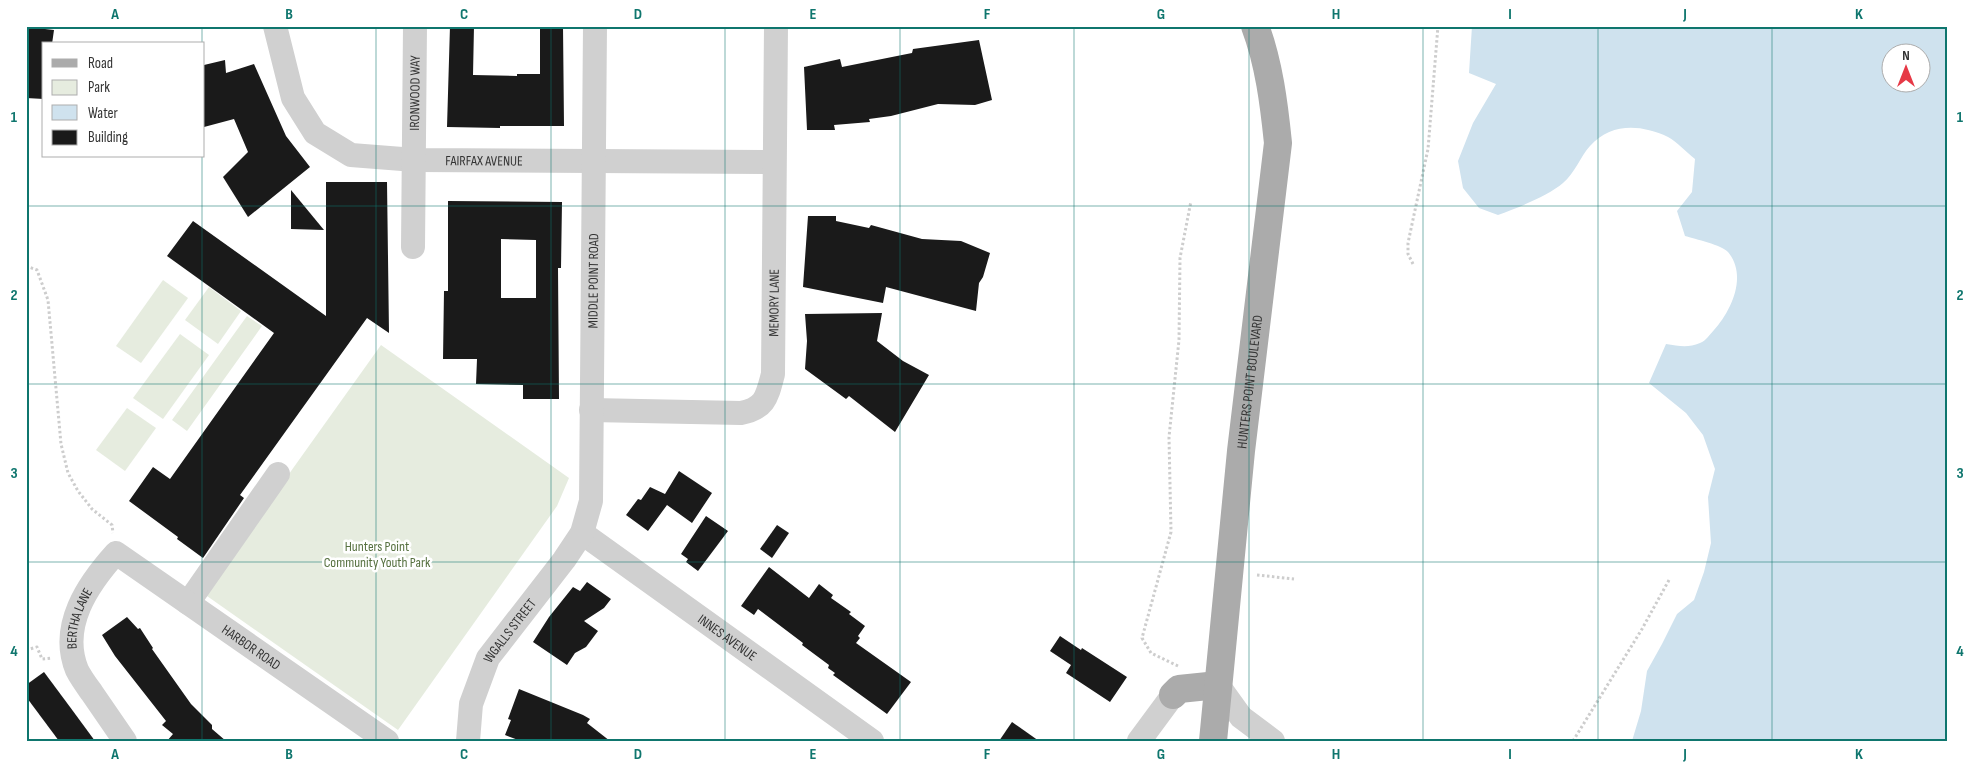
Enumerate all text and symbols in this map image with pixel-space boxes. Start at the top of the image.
text: A [110,5,119,24]
text: B [285,5,293,24]
text: C [460,5,468,24]
text: D [634,5,642,24]
text: E [810,5,817,24]
text: F [984,5,991,24]
text: G [1157,5,1165,24]
text: H [1332,5,1340,24]
text: I [1508,5,1512,24]
text: J [1682,5,1687,24]
text: K [1855,5,1863,24]
legend [42,42,205,158]
north arrow [1882,42,1932,92]
text: N [1902,47,1910,64]
text: Road [88,54,113,73]
street label: IRONWOOD WAY [406,55,424,131]
text: Park [88,78,110,97]
text: Water [88,104,119,123]
text: 1 [11,108,18,127]
text: 1 [1957,108,1964,127]
text: Building [88,128,128,147]
street label: FAIRFAX AVENUE [445,152,523,170]
street label: MIDDLE POINT ROAD [584,233,602,328]
street label: MEMORY LANE [765,269,783,337]
text: 2 [10,286,18,305]
text: 2 [1956,286,1964,305]
street label: HUNTERS POINT BOULEVARD [1233,314,1266,450]
text: 3 [10,464,18,483]
text: 3 [1956,464,1964,483]
park label: Hunters Point Community Youth Park [324,538,431,571]
street label: BERTHA LANE [63,585,96,650]
street label: INGALLS STREET [479,595,540,664]
street label: INNES AVENUE [694,611,760,665]
street label: HARBOR ROAD [219,621,284,674]
text: 4 [10,642,18,661]
text: 4 [1956,642,1964,661]
text: A [110,745,119,764]
text: B [285,745,293,764]
text: C [460,745,468,764]
text: D [634,745,642,764]
text: E [810,745,817,764]
text: F [984,745,991,764]
text: G [1157,745,1165,764]
text: H [1332,745,1340,764]
text: I [1508,745,1512,764]
text: J [1682,745,1687,764]
text: K [1855,745,1863,764]

